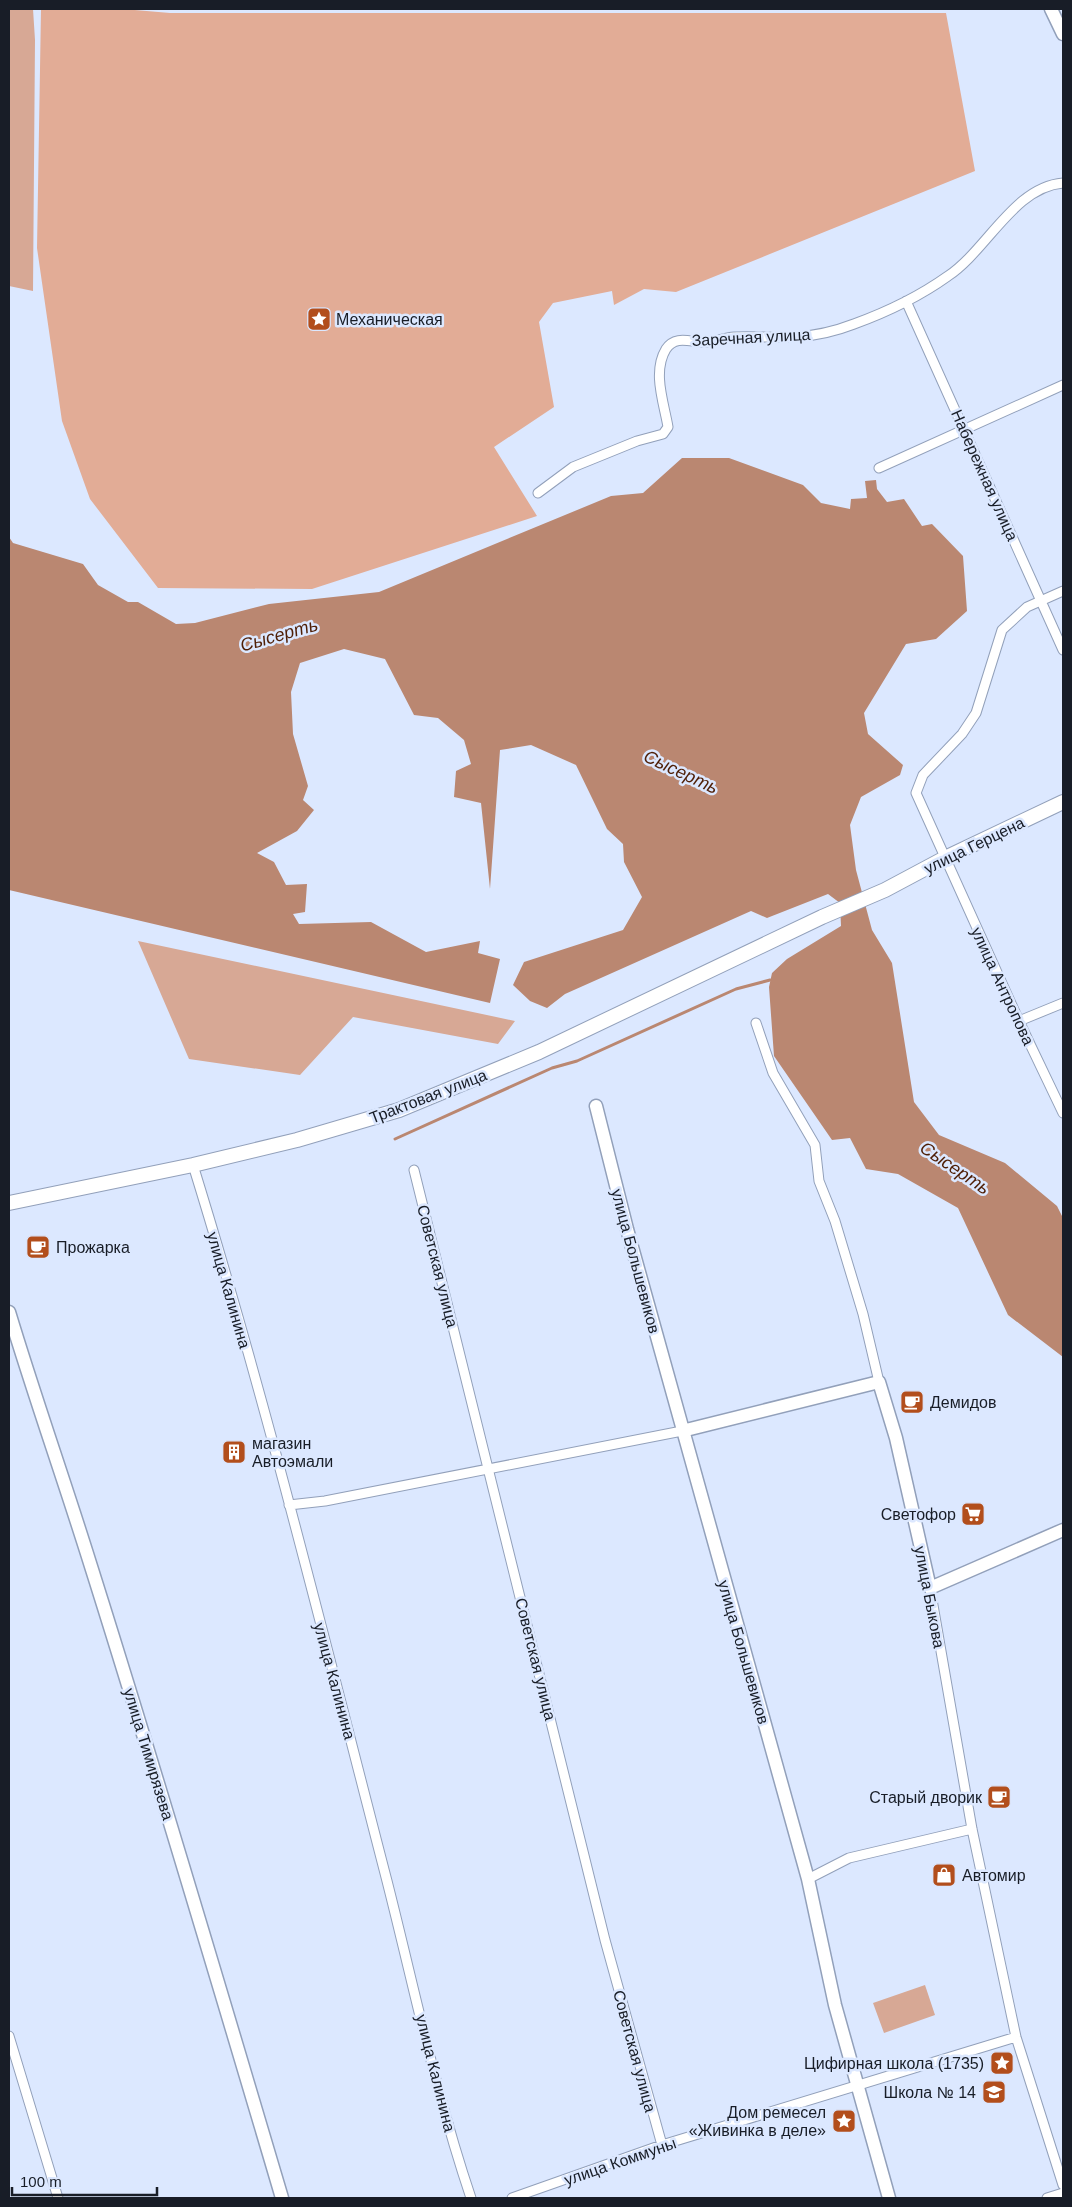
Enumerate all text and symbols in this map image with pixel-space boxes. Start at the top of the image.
place icon: Механическая [306,306,332,332]
place label: Механическая [336,311,443,328]
street label: Заречная улица [691,326,811,349]
street label: Набережная улица [948,407,1021,543]
water label: Сысерть [238,614,320,656]
water label: Сысерть [641,746,721,798]
street label: улица Герцена [921,814,1027,877]
street label: улица Антропова [968,925,1037,1048]
street label: Трактовая улица [367,1066,489,1127]
water label: Сысерть [916,1137,994,1199]
street label: улица Большевиков [608,1187,663,1335]
street label: Советская улица [414,1203,461,1329]
street label: улица Калинина [204,1230,253,1350]
cafe icon: Прожарка [25,1234,51,1260]
place label: Прожарка [56,1239,130,1256]
cafe icon: Демидов [899,1389,925,1415]
place label: Демидов [930,1394,996,1411]
place label: магазин Автоэмали [252,1435,333,1470]
building icon: магазин Автоэмали [221,1439,247,1465]
supermarket icon: Светофор [960,1501,986,1527]
place label: Светофор [881,1506,956,1523]
street label: улица Быкова [911,1545,948,1650]
street label: улица Большевиков [715,1578,772,1726]
street label: Советская улица [512,1596,559,1722]
street label: улица Калинина [311,1621,358,1742]
street label: улица Тимирязева [120,1686,177,1822]
cafe icon: Старый дворик [986,1784,1012,1810]
place label: Старый дворик [869,1789,983,1806]
shop icon: Автомир [931,1862,957,1888]
place label: Автомир [962,1867,1026,1884]
street label: Советская улица [610,1988,659,2114]
street label: улица Калинина [413,2013,458,2134]
place icon: Цифирная школа (1735) [989,2050,1015,2076]
place label: Цифирная школа (1735) [804,2055,984,2072]
school or university icon: Школа № 14 [981,2079,1007,2105]
place label: Школа № 14 [884,2084,976,2101]
place label: Дом ремесел «Живинка в деле» [689,2104,826,2139]
place icon: Дом ремесел «Живинка в деле» [831,2108,857,2134]
street label: улица Коммуны [562,2134,678,2189]
scale bar [12,2164,158,2196]
text: 100 m [20,2173,62,2190]

